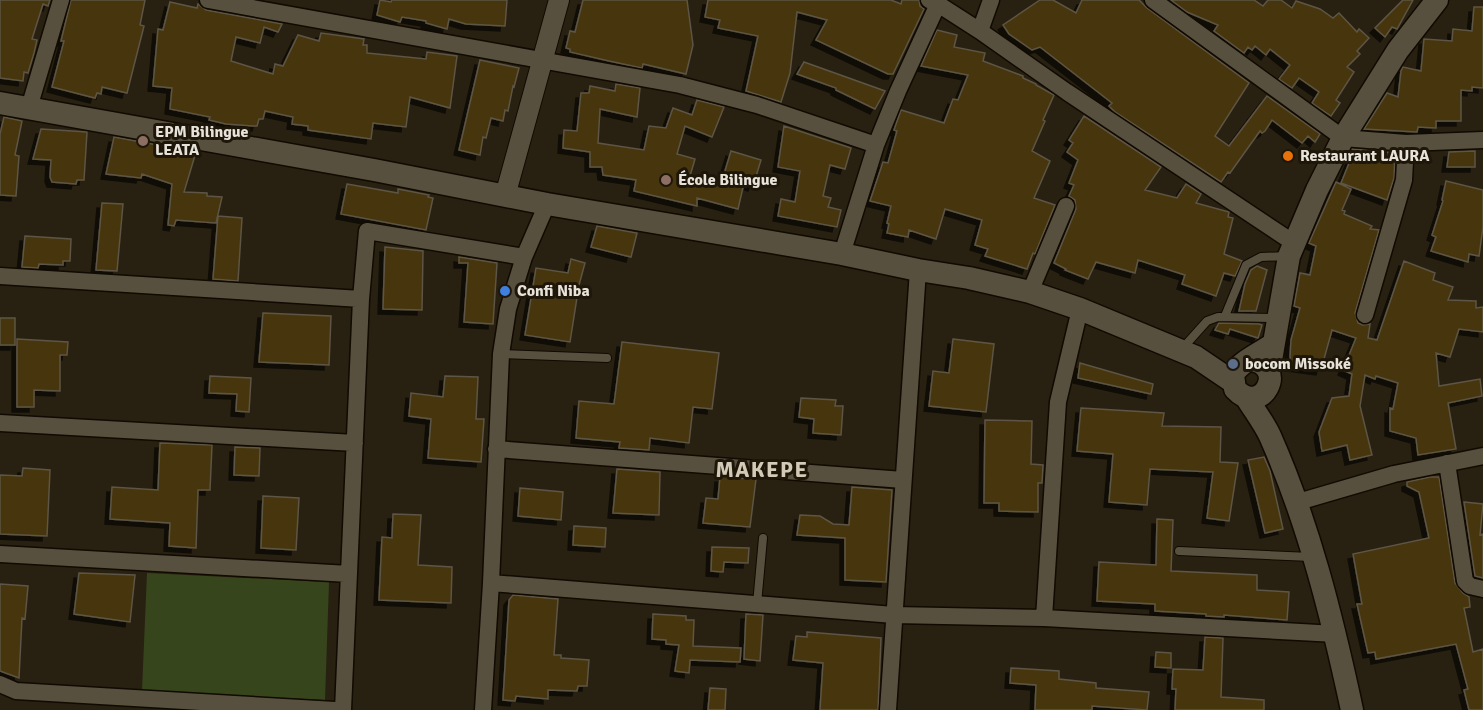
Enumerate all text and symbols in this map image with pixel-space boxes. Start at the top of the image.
place label: EPM Bilingue LEATA [155,122,249,160]
marker: EPM Bilingue LEATA [136,134,150,148]
place label: Restaurant LAURA [1300,146,1430,166]
marker: Restaurant LAURA [1281,149,1295,163]
place label: École Bilingue [678,170,777,190]
marker: École Bilingue [659,173,673,187]
place label: Confi Niba [517,281,590,301]
marker: Confi Niba [498,284,512,298]
place label: bocom Missoké [1245,354,1351,374]
marker: bocom Missoké [1226,357,1240,371]
district label: MAKEPE [715,456,809,483]

